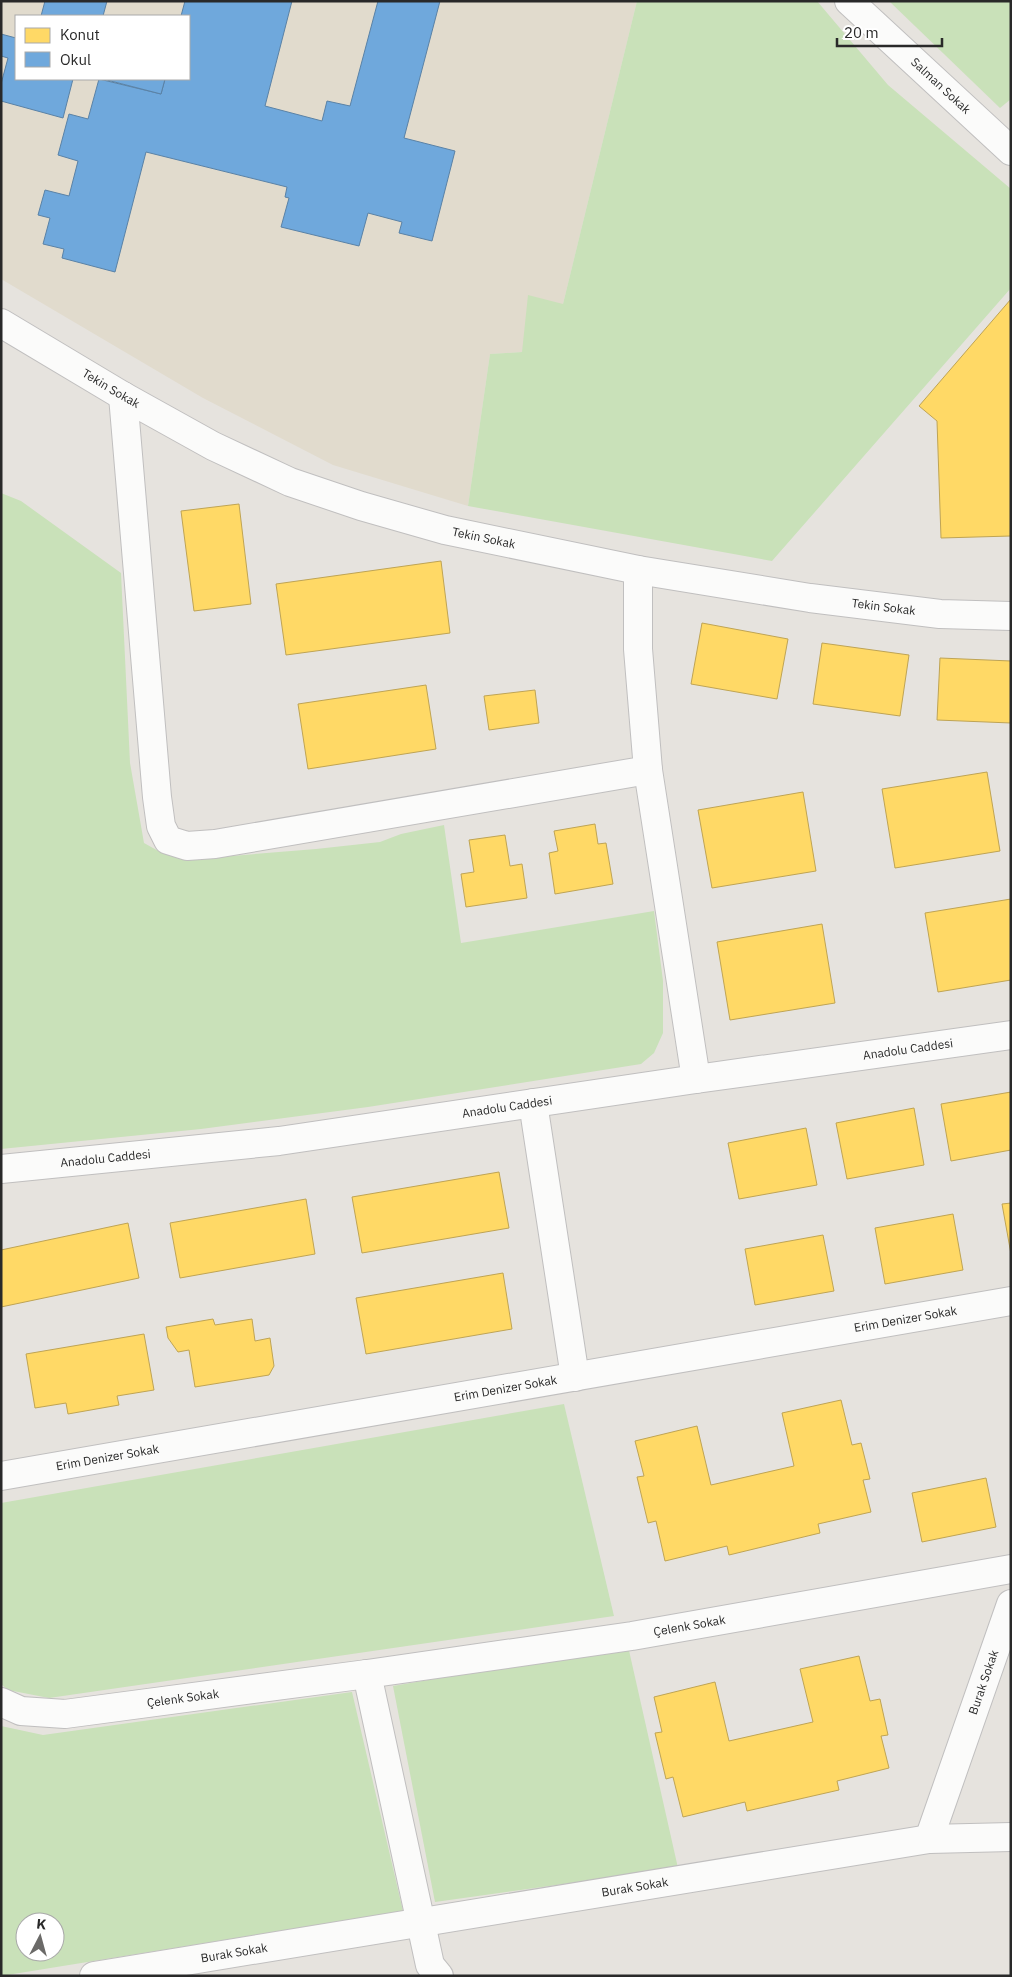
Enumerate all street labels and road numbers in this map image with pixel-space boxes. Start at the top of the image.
street label: Salman Sokak [908,54,975,117]
street label: Tekin Sokak [80,365,143,411]
street label: Tekin Sokak [451,524,518,552]
street label: Tekin Sokak [851,595,917,618]
street label: Anadolu Caddesi [862,1035,954,1063]
street label: Anadolu Caddesi [461,1092,553,1121]
street label: Anadolu Caddesi [59,1146,151,1170]
street label: Erim Denizer Sokak [853,1302,959,1335]
street label: Erim Denizer Sokak [453,1372,559,1404]
street label: Erim Denizer Sokak [55,1441,161,1473]
street label: Çelenk Sokak [652,1612,727,1639]
street label: Burak Sokak [965,1647,1002,1716]
street label: Çelenk Sokak [146,1686,221,1710]
street label: Burak Sokak [600,1874,670,1900]
street label: Burak Sokak [200,1940,269,1965]

